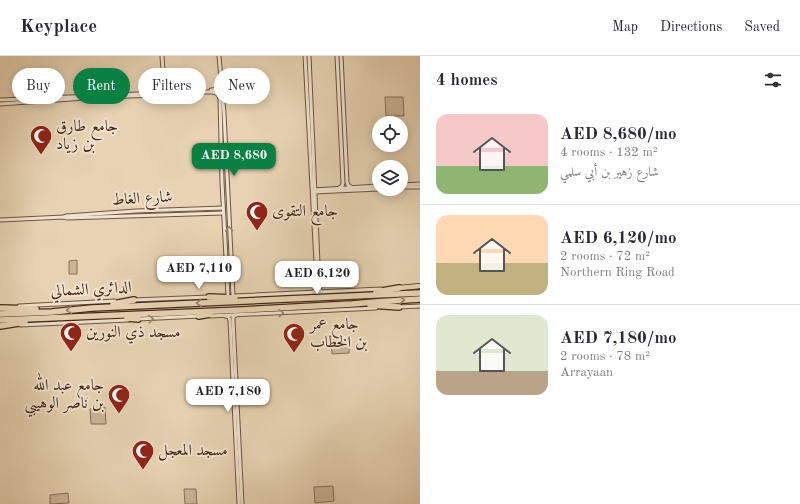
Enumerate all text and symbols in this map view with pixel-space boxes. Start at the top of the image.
text: Keyplace [20,18,97,37]
text: Map [612,20,638,34]
text: Directions [660,20,722,34]
text: Saved [744,20,780,34]
chip: Buy [12,68,65,104]
chip: Rent [73,68,130,104]
chip: Filters [138,68,206,104]
chip: New [214,68,270,104]
icon: filters [762,69,784,91]
text: 4 homes [436,72,498,89]
map controls [372,116,408,196]
button: locate [372,116,408,152]
place label: جامع طارق بن زياد [56,119,118,154]
mosque icon: جامع طارق بن زياد [28,123,54,156]
text: AED 8,680/mo [560,126,677,143]
icon: home [468,130,516,178]
pin: AED 8,680 [188,143,280,177]
text: 4 rooms · 132 m² [560,146,658,159]
text: AED 8,680 [201,149,267,162]
button: layers [372,160,408,196]
text: شارع زهير بن أبي سلمي [560,166,659,179]
street label: شارع الغاط [111,189,173,213]
mosque icon: جامع التقوى [244,199,270,232]
place label: جامع التقوى [272,204,338,226]
one-way arrow [225,226,234,232]
text: AED 6,120/mo [560,230,677,247]
icon: home [468,231,516,279]
text: 2 rooms · 72 m² [560,250,650,263]
pin: AED 7,110 [153,256,245,290]
pin: AED 6,120 [271,261,363,295]
text: AED 7,110 [166,262,232,275]
text: Northern Ring Road [560,266,675,279]
text: AED 6,120 [284,267,350,280]
street label: الدائري الشمالي [50,280,132,303]
one-way arrow [399,295,405,304]
one-way arrow [196,299,202,307]
one-way arrow [66,306,72,315]
one-way arrow [278,308,284,317]
one-way arrow [148,314,154,323]
place label: جامع عمر بن الخطاب [308,317,367,352]
mosque icon: مسجد ذي النورين [58,320,84,353]
mosque icon: جامع عمر بن الخطاب [281,321,307,354]
place label: مسجد ذي النورين [86,325,181,344]
text: AED 7,180/mo [560,330,677,347]
icon: home [468,331,516,379]
text: 2 rooms · 78 m² [560,350,650,363]
text: Arrayaan [560,366,613,379]
place label: جامع عبد الله بن ناصر الوهيبي [24,372,104,418]
pin: AED 7,180 [182,379,274,413]
mosque icon: جامع عبد الله بن ناصر الوهيبي [106,382,132,415]
text: AED 7,180 [195,385,261,398]
mosque icon: مسجد المعجل [130,438,156,471]
place label: مسجد المعجل [158,443,228,461]

